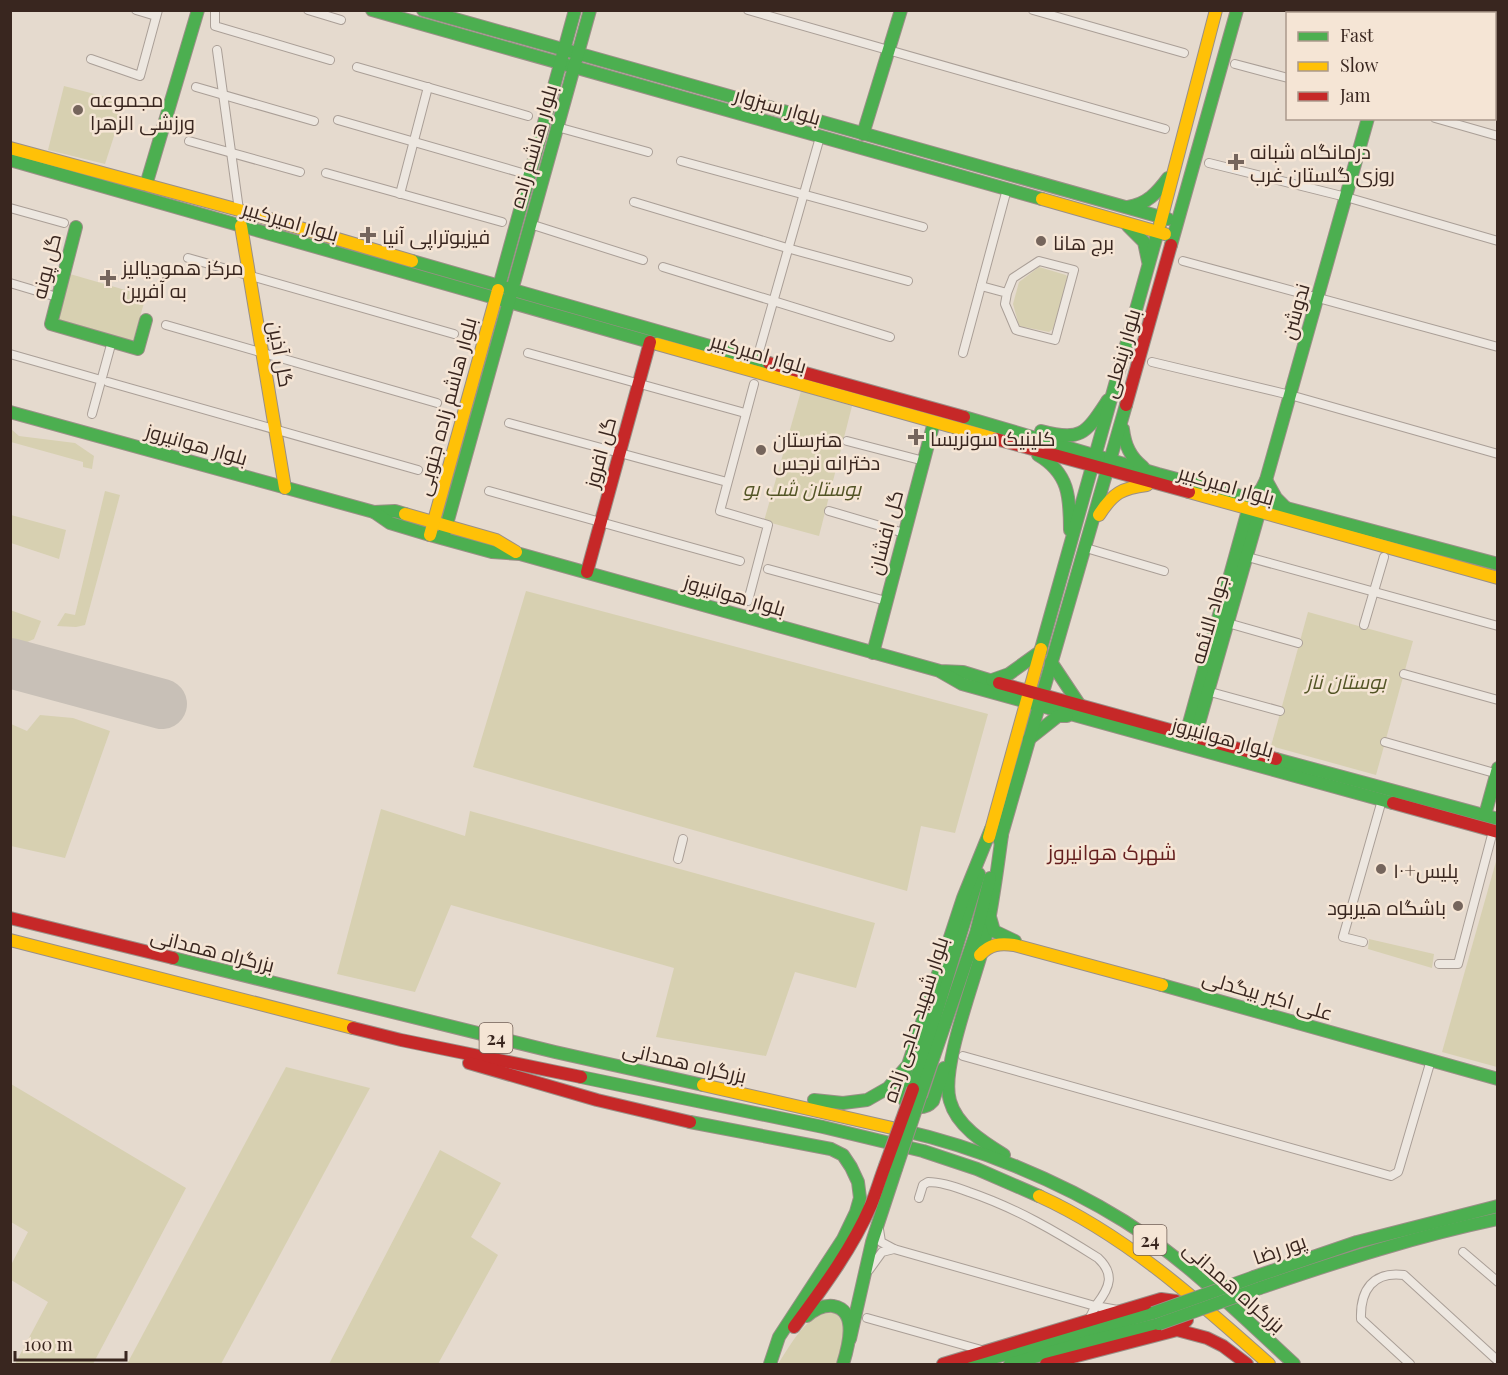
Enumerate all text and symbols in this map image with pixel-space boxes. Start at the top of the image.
legend [1286,12,1496,120]
text: Fast [1340,23,1374,47]
text: Slow [1340,53,1378,77]
street label: بلوار سبزوار [731,80,824,130]
street label: بلوار هاشم زاده [501,81,564,211]
text: Jam [1339,83,1370,107]
place label: مجموعه ورزشی الزهرا [90,85,195,136]
marker: مجموعه ورزشی الزهرا [71,103,85,117]
place label: درمانگاه شبانه روزی گلستان غرب [1250,137,1395,188]
marker: درمانگاه شبانه روزی گلستان غرب [1227,153,1245,171]
street label: بلوار امیرکبیر [239,193,342,247]
place label: فیزیوتراپی آنیا [382,222,490,250]
marker: فیزیوتراپی آنیا [359,226,377,244]
place label: برج هانا [1053,228,1114,257]
street label: گل پونه [24,231,67,302]
marker: برج هانا [1034,234,1048,248]
place label: مرکز همودیالیز به آفرین [121,253,244,304]
marker: مرکز همودیالیز به آفرین [99,269,117,287]
street label: ندوشن [1273,280,1316,342]
street label: بلوار زینعلی [1094,305,1147,401]
street label: بلوار هاشم زاده جنوبی [408,314,484,499]
street label: گل آذین [262,319,301,389]
street label: بلوار امیرکبیر [707,325,810,379]
street label: گل افروز [576,414,622,492]
street label: بلوار هوانیروز [142,415,251,470]
place label: کلینیک سونریسا [930,424,1055,451]
place label: هنرستان دخترانه نرجس [773,425,880,476]
marker: کلینیک سونریسا [907,428,925,446]
marker: هنرستان دخترانه نرجس [754,443,768,457]
street label: بلوار امیرکبیر [1175,457,1278,511]
park label: بوستان شب بو [743,474,863,501]
street label: گل افشان [860,487,909,577]
street label: بلوار هوانیروز [680,566,789,621]
street label: جواد الائمه [1182,571,1234,667]
park label: بوستان ناز [1303,667,1388,694]
street label: بلوار هوانیروز [1168,709,1277,763]
district label: شهرک هوانیروز [1047,837,1176,866]
place label: پلیس+۱۰ [1393,856,1459,884]
marker: پلیس+۱۰ [1374,862,1388,876]
place label: باشگاه هیربود [1327,893,1446,920]
marker: باشگاه هیربود [1451,899,1465,913]
street label: بزرگراه همدانی [148,921,278,978]
street label: بلوار شهید حاجی زاده [874,933,954,1106]
street label: علی اکبر بیگدلی [1199,962,1336,1026]
road number: 24 [480,1023,512,1053]
street label: بزرگراه همدانی [620,1034,750,1089]
road number: 24 [1134,1225,1166,1255]
street label: پور رضا [1249,1226,1310,1271]
street label: بزرگراه همدانی [1178,1234,1292,1338]
scale bar [15,1324,126,1362]
text: 100 m [24,1332,73,1356]

